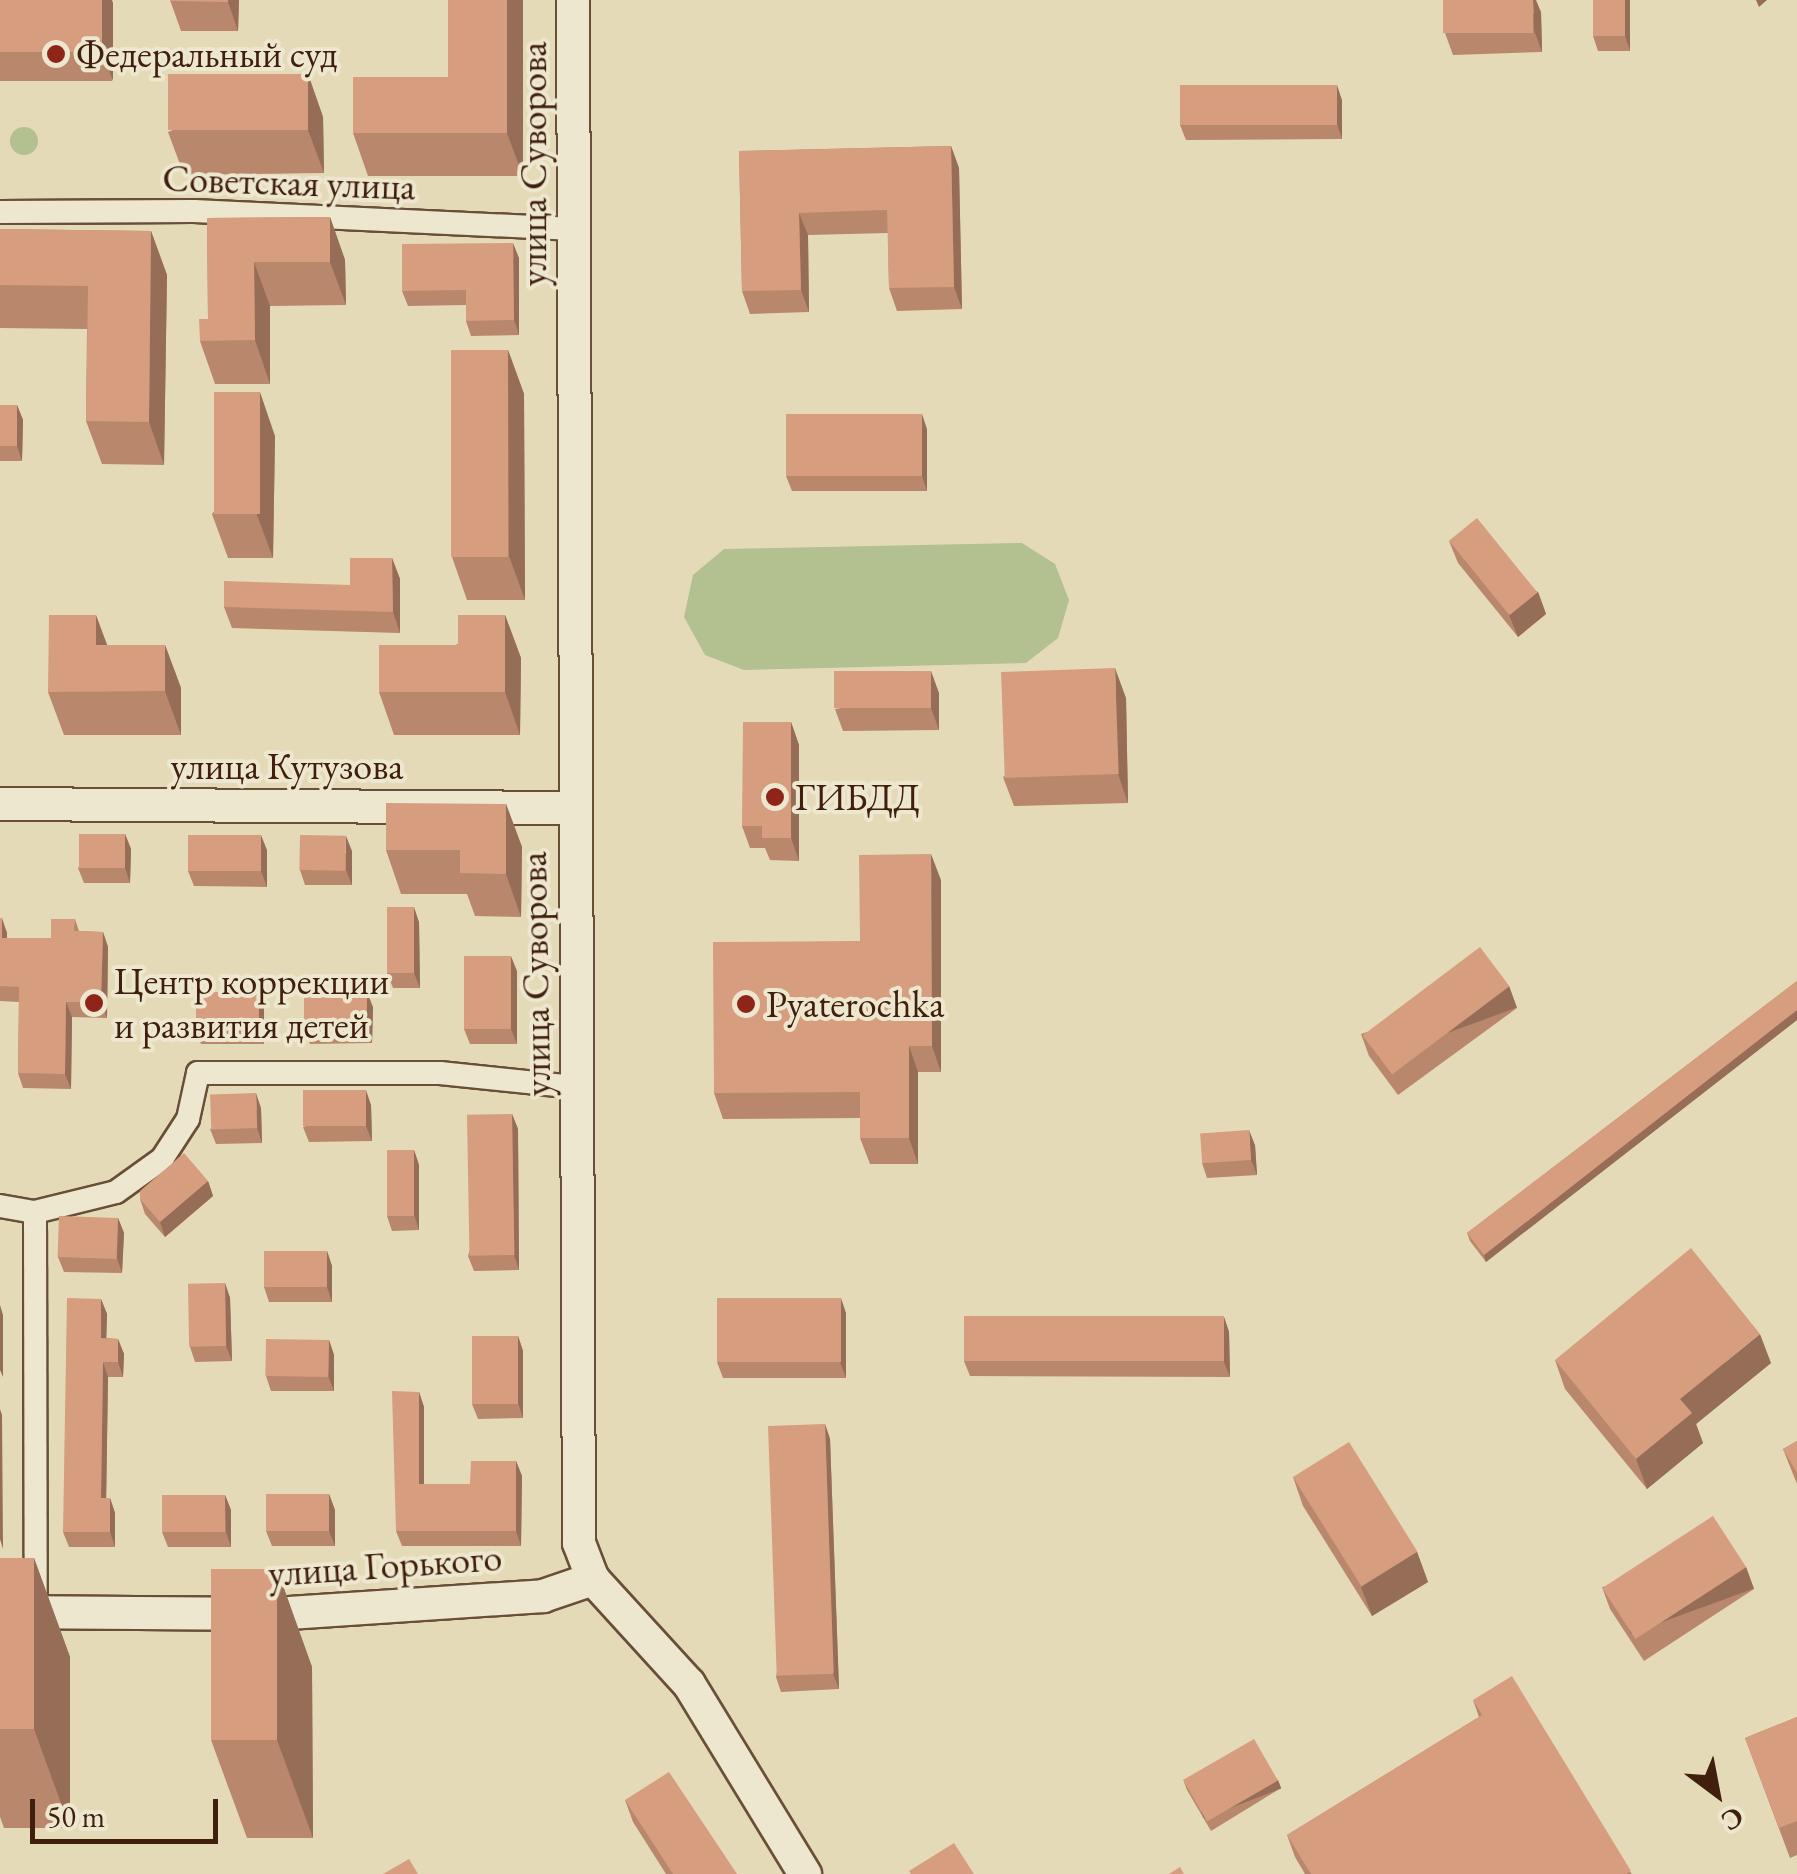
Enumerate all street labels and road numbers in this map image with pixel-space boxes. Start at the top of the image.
street label: улица Суворова [510,42,556,286]
street label: Советская улица [162,155,416,209]
street label: улица Кутузова [171,743,403,789]
street label: улица Суворова [510,851,560,1097]
street label: улица Горького [267,1534,503,1596]

